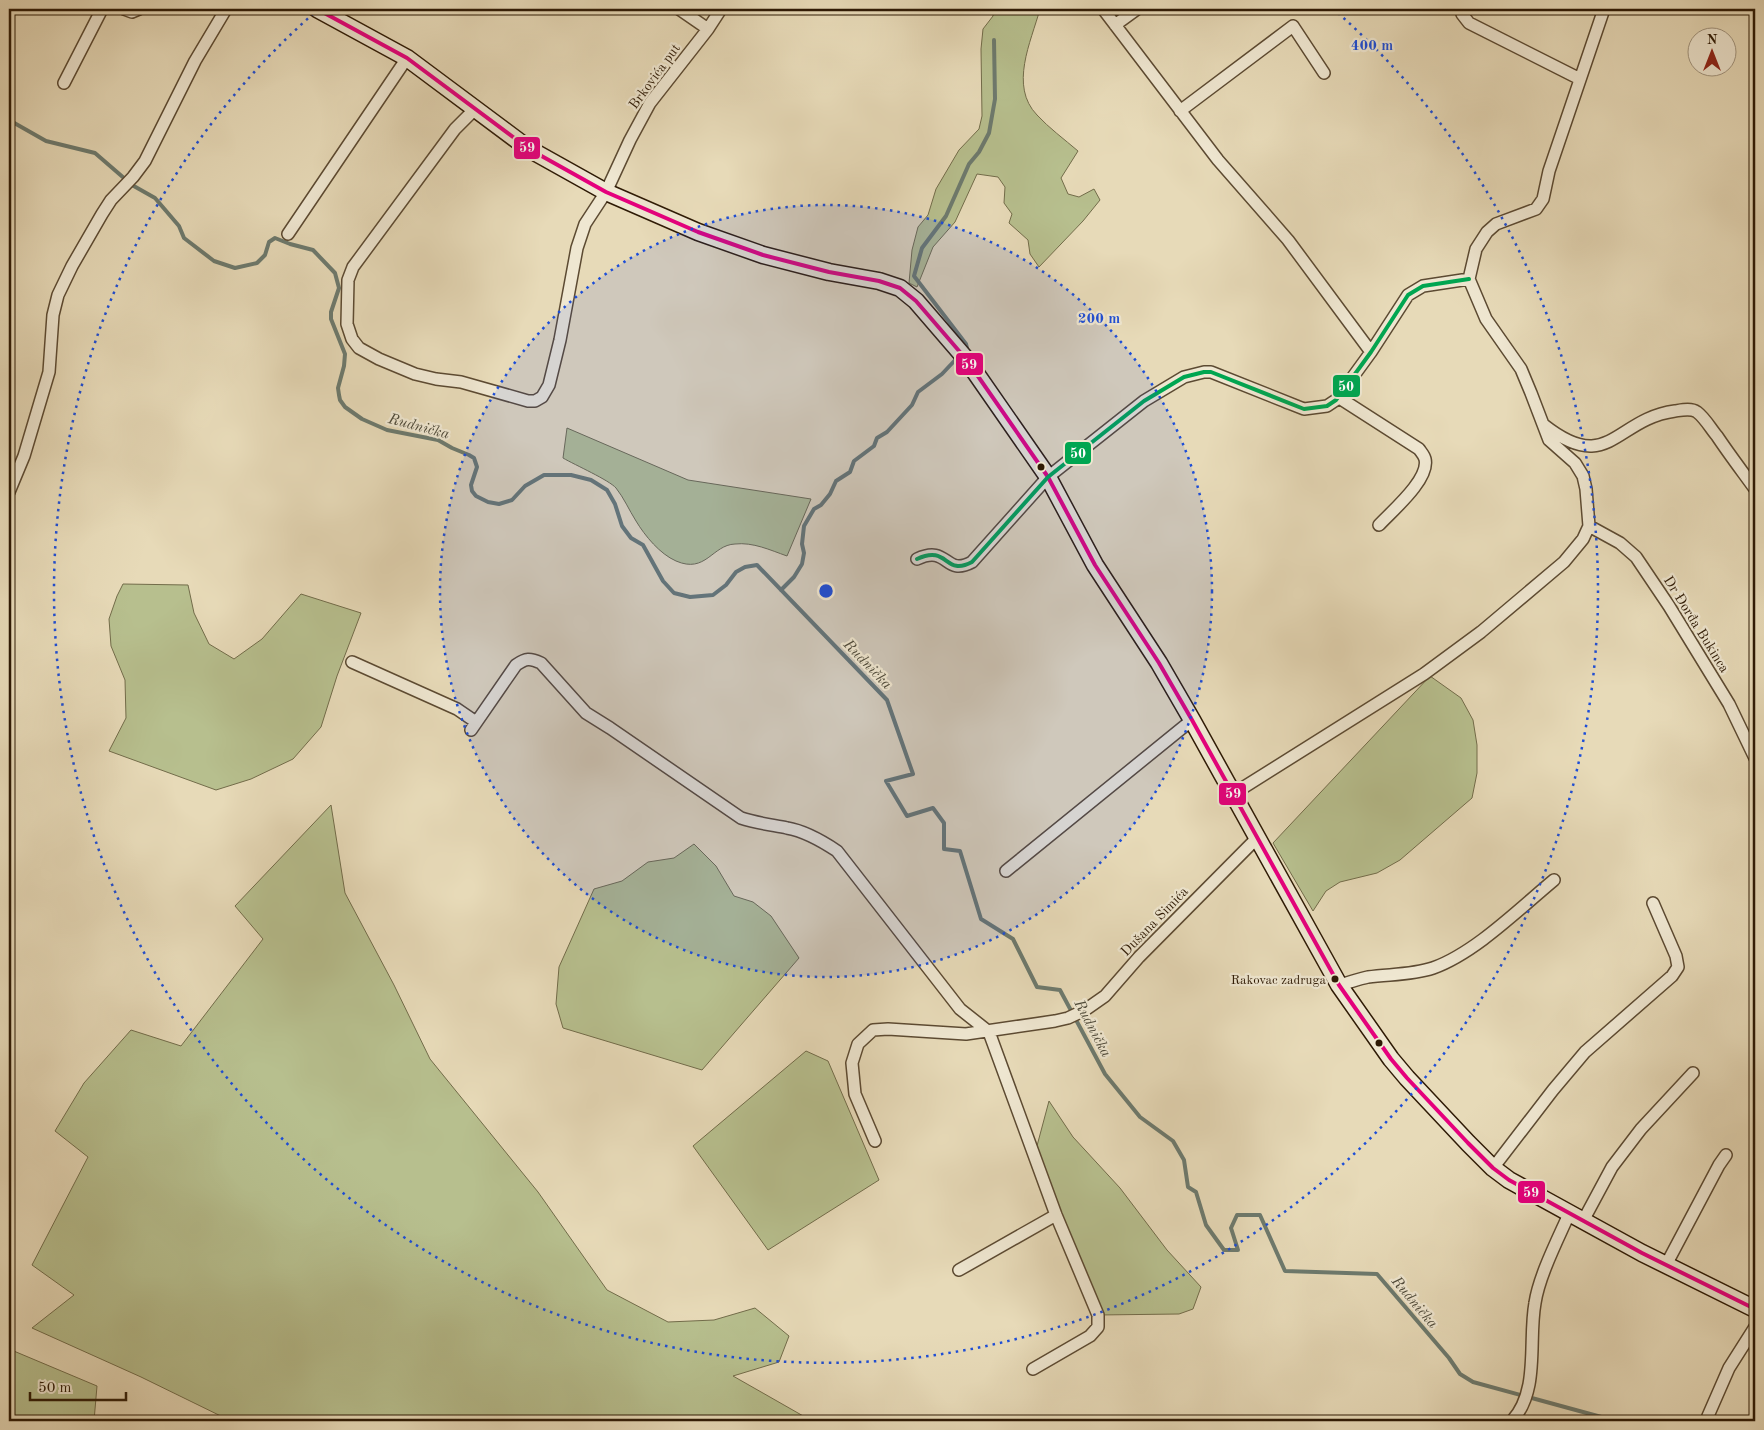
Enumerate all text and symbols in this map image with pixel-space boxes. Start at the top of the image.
north arrow [1686,28,1736,78]
text: N [1707,33,1718,47]
text: 400 m [1351,39,1393,54]
street label: Brkovića put [627,41,683,112]
line badge: 59 [513,136,541,160]
text: 59 [519,141,535,155]
text: 200 m [1078,312,1120,327]
line badge: 59 [955,352,984,376]
text: 59 [961,358,977,372]
line badge: 50 [1332,374,1361,398]
text: 50 [1338,380,1354,394]
water label: Rudnička [385,412,451,443]
line badge: 50 [1064,441,1092,465]
text: 50 [1070,447,1086,461]
unlabelled marker [1036,462,1046,472]
street label: Dr Đorđa Bukinca [1661,574,1732,675]
centre of rings [817,582,835,600]
water label: Rudnička [839,637,894,693]
line badge: 59 [1218,782,1247,806]
text: 59 [1225,787,1241,801]
street label: Dušana Simića [1118,884,1191,959]
place label: Rakovac zadruga [1231,974,1327,987]
marker: Rakovac zadruga [1330,974,1340,984]
water label: Rudnička [1070,997,1113,1060]
unlabelled marker [1374,1038,1384,1048]
line badge: 59 [1517,1180,1546,1204]
text: 59 [1523,1186,1539,1200]
water label: Rudnička [1387,1273,1440,1332]
scale bar [30,1370,126,1402]
text: 50 m [38,1381,72,1396]

